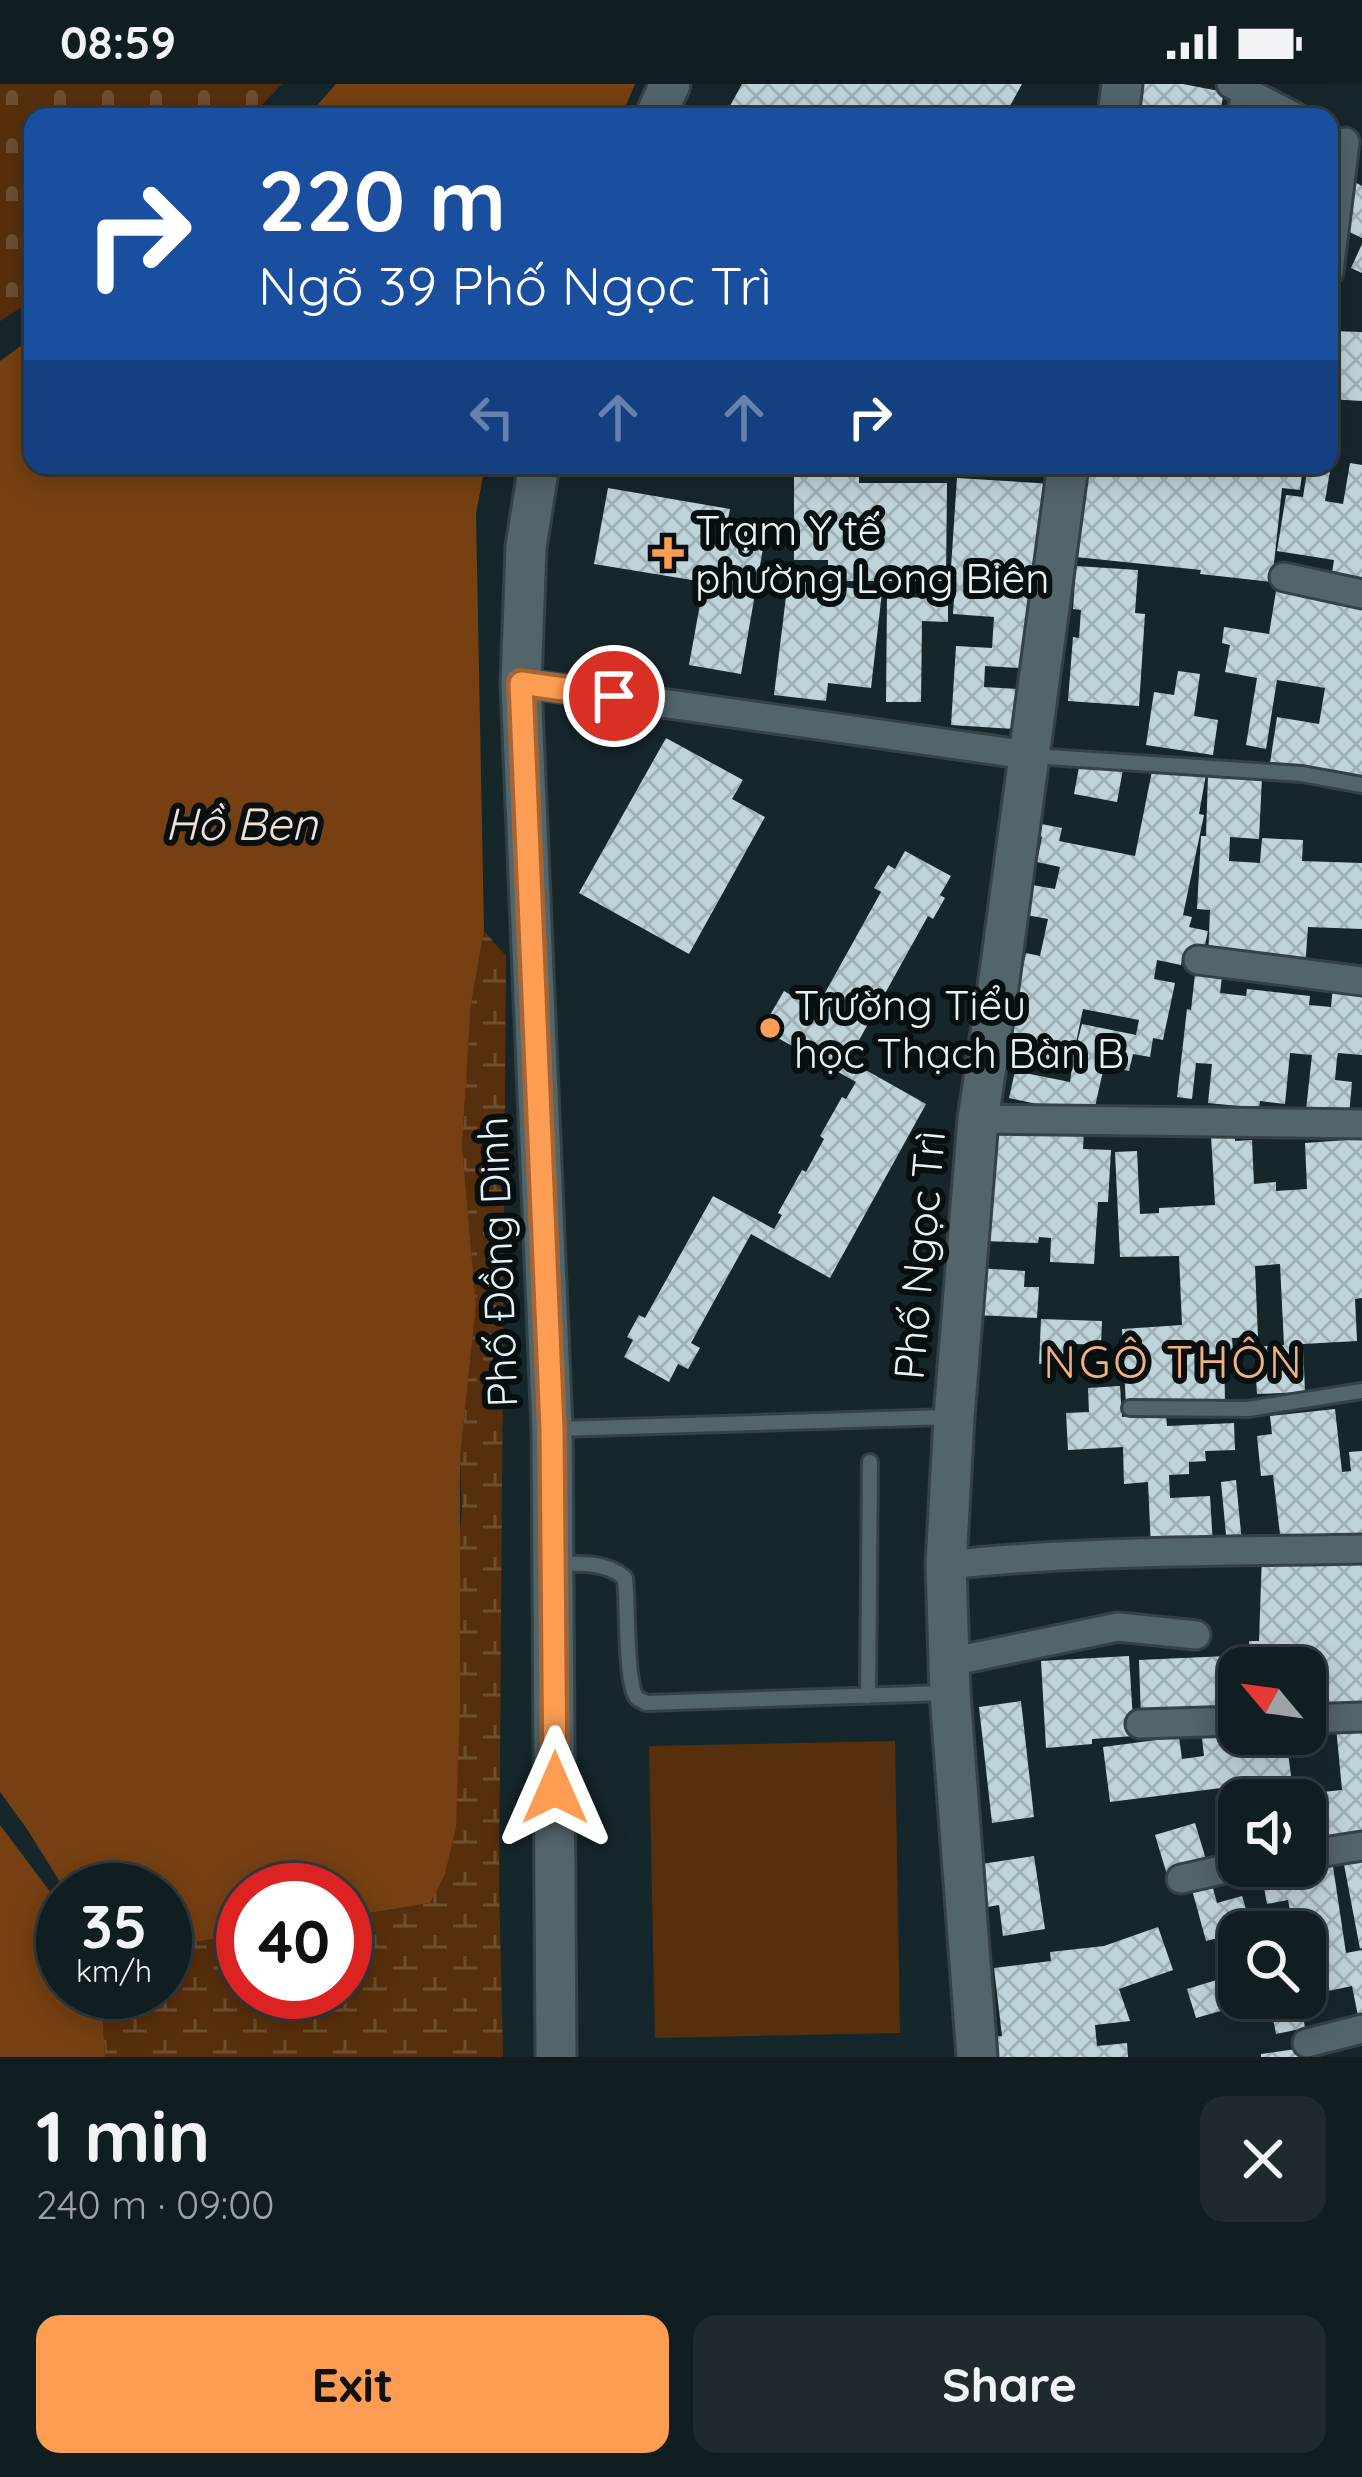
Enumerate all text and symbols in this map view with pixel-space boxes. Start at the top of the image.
text: 08:59 [60,14,176,70]
text: 220 m [258,147,506,252]
icon: right [60,156,216,312]
text: Ngõ 39 Phố Ngọc Trì [258,251,772,319]
icon: left [459,384,525,450]
icon: ahead [585,384,651,450]
icon: ahead [711,384,777,450]
icon: right [837,384,903,450]
place label: Trạm Y tế phường Long Biên [695,503,1050,604]
marker: Trạm Y tế phường Long Biên [652,537,684,569]
pin [563,645,665,747]
icon: arrive [581,663,647,729]
water label: Hồ Ben [165,795,318,851]
place label: Trường Tiểu học Thạch Bàn B [794,978,1124,1079]
marker: Trường Tiểu học Thạch Bàn B [757,1015,783,1041]
street label: Phố Đồng Dinh [465,1116,529,1408]
street label: Phố Ngọc Trì [882,1129,956,1381]
district label: NGÔ THÔN [1043,1333,1305,1389]
north arrow [1218,1647,1326,1755]
map controls [1218,1647,1326,2019]
position arrow [492,1725,618,1851]
button: sound [1218,1779,1326,1887]
speed limit sign: 40 [216,1863,372,2019]
text: 35 [81,1888,147,1963]
button: search [1218,1911,1326,2019]
text: km/h [76,1952,152,1990]
text: 1 min [36,2090,210,2180]
button: close [1200,2096,1326,2222]
text: 240 m · 09:00 [36,2180,275,2229]
button: Exit [36,2315,669,2453]
button: Share [693,2315,1326,2453]

